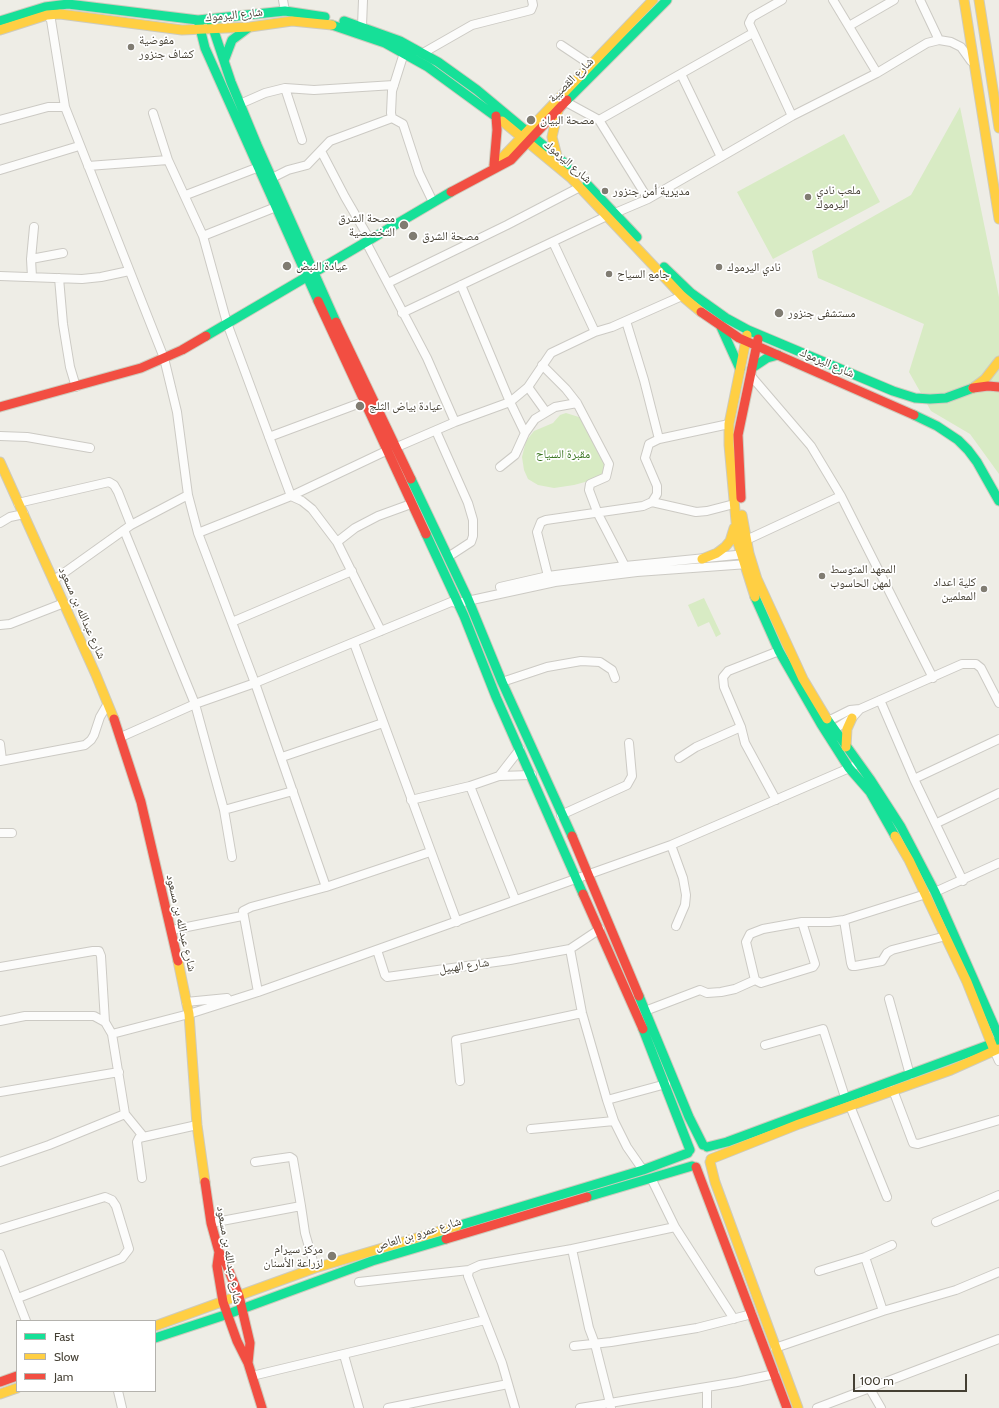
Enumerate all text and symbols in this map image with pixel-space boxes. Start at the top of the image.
street label: شارع اليرموك [204,5,264,25]
place label: مفوضية كشاف جنزور [139,33,194,61]
marker: مفوضية كشاف جنزور [126,42,136,52]
street label: شارع القصيبة [545,54,597,106]
place label: مصحة البيان [540,113,594,127]
marker: مصحة البيان [525,114,537,126]
street label: شارع اليرموك [541,138,595,186]
place label: ملعب نادي اليرموك [816,183,861,211]
place label: مديرية أمن جنزور [613,184,690,198]
marker: مديرية أمن جنزور [600,186,610,196]
marker: ملعب نادي اليرموك [803,192,813,202]
place label: مصحة الشرق التخصصية [338,211,395,239]
marker: مصحة الشرق التخصصية [398,219,410,231]
place label: مصحة الشرق [422,229,479,243]
marker: مصحة الشرق [407,230,419,242]
place label: عيادة النبض [296,259,348,273]
marker: عيادة النبض [281,260,293,272]
place label: نادي اليرموك [727,260,781,274]
marker: نادي اليرموك [714,262,724,272]
place label: جامع السياح [617,267,670,281]
marker: جامع السياح [604,269,614,279]
place label: مستشفى جنزور [788,306,856,320]
marker: مستشفى جنزور [773,307,785,319]
street label: شارع اليرموك [798,345,856,381]
place label: عيادة بياض الثلج [369,399,442,413]
marker: عيادة بياض الثلج [354,400,366,412]
park label: مقبرة السياح [536,447,590,461]
place label: المعهد المتوسط لمهن الحاسوب [830,562,896,590]
street label: شارع عبدالله بن مسعود [55,565,109,661]
marker: المعهد المتوسط لمهن الحاسوب [817,571,827,581]
place label: كلية اعداد المعلمين [933,575,976,603]
marker: كلية اعداد المعلمين [979,584,989,594]
street label: شارع عبدالله بن مسعود [163,873,199,973]
street label: شارع الهبيل [438,955,490,977]
street label: شارع عبدالله بن مسعود [213,1205,245,1305]
street label: شارع عمرو بن العاص [373,1214,463,1254]
place label: مركز سيرام لزراعة الأسنان [263,1242,323,1270]
marker: مركز سيرام لزراعة الأسنان [326,1250,338,1262]
legend [16,1320,156,1392]
text: Fast [54,1329,74,1344]
text: Slow [54,1349,79,1364]
scale bar [855,1366,969,1392]
text: Jam [54,1369,73,1384]
text: 100 m [860,1373,894,1388]

